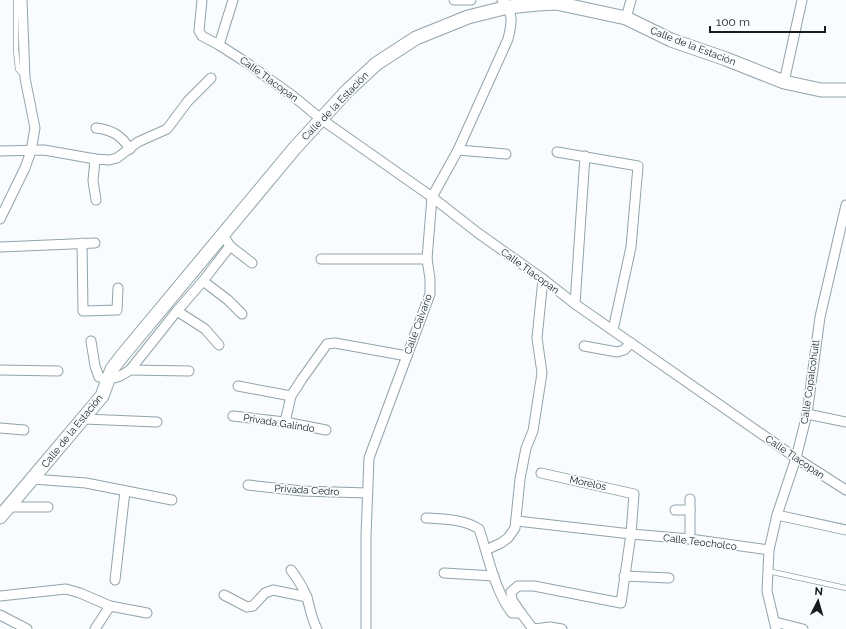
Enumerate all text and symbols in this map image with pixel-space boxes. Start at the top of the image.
scale bar [710,8,825,34]
text: 100 m [716,15,750,29]
street label: Calle de la Estación [649,25,737,67]
street label: Calle Tlacopan [238,54,300,104]
street label: Calle de la Estación [300,69,371,142]
street label: Calle Tlacopan [499,246,561,296]
street label: Calle Calvario [402,292,434,356]
street label: Calle Copalcohuitl [799,339,821,425]
street label: Calle de la Estación [39,392,105,470]
street label: Privada Galindo [242,412,316,434]
street label: Calle Tlacopan [763,433,827,481]
street label: Morelos [569,474,608,492]
street label: Privada Cedro [274,483,340,497]
street label: Calle Teocholco [663,532,737,552]
north arrow [798,581,838,621]
text: N [814,585,824,598]

